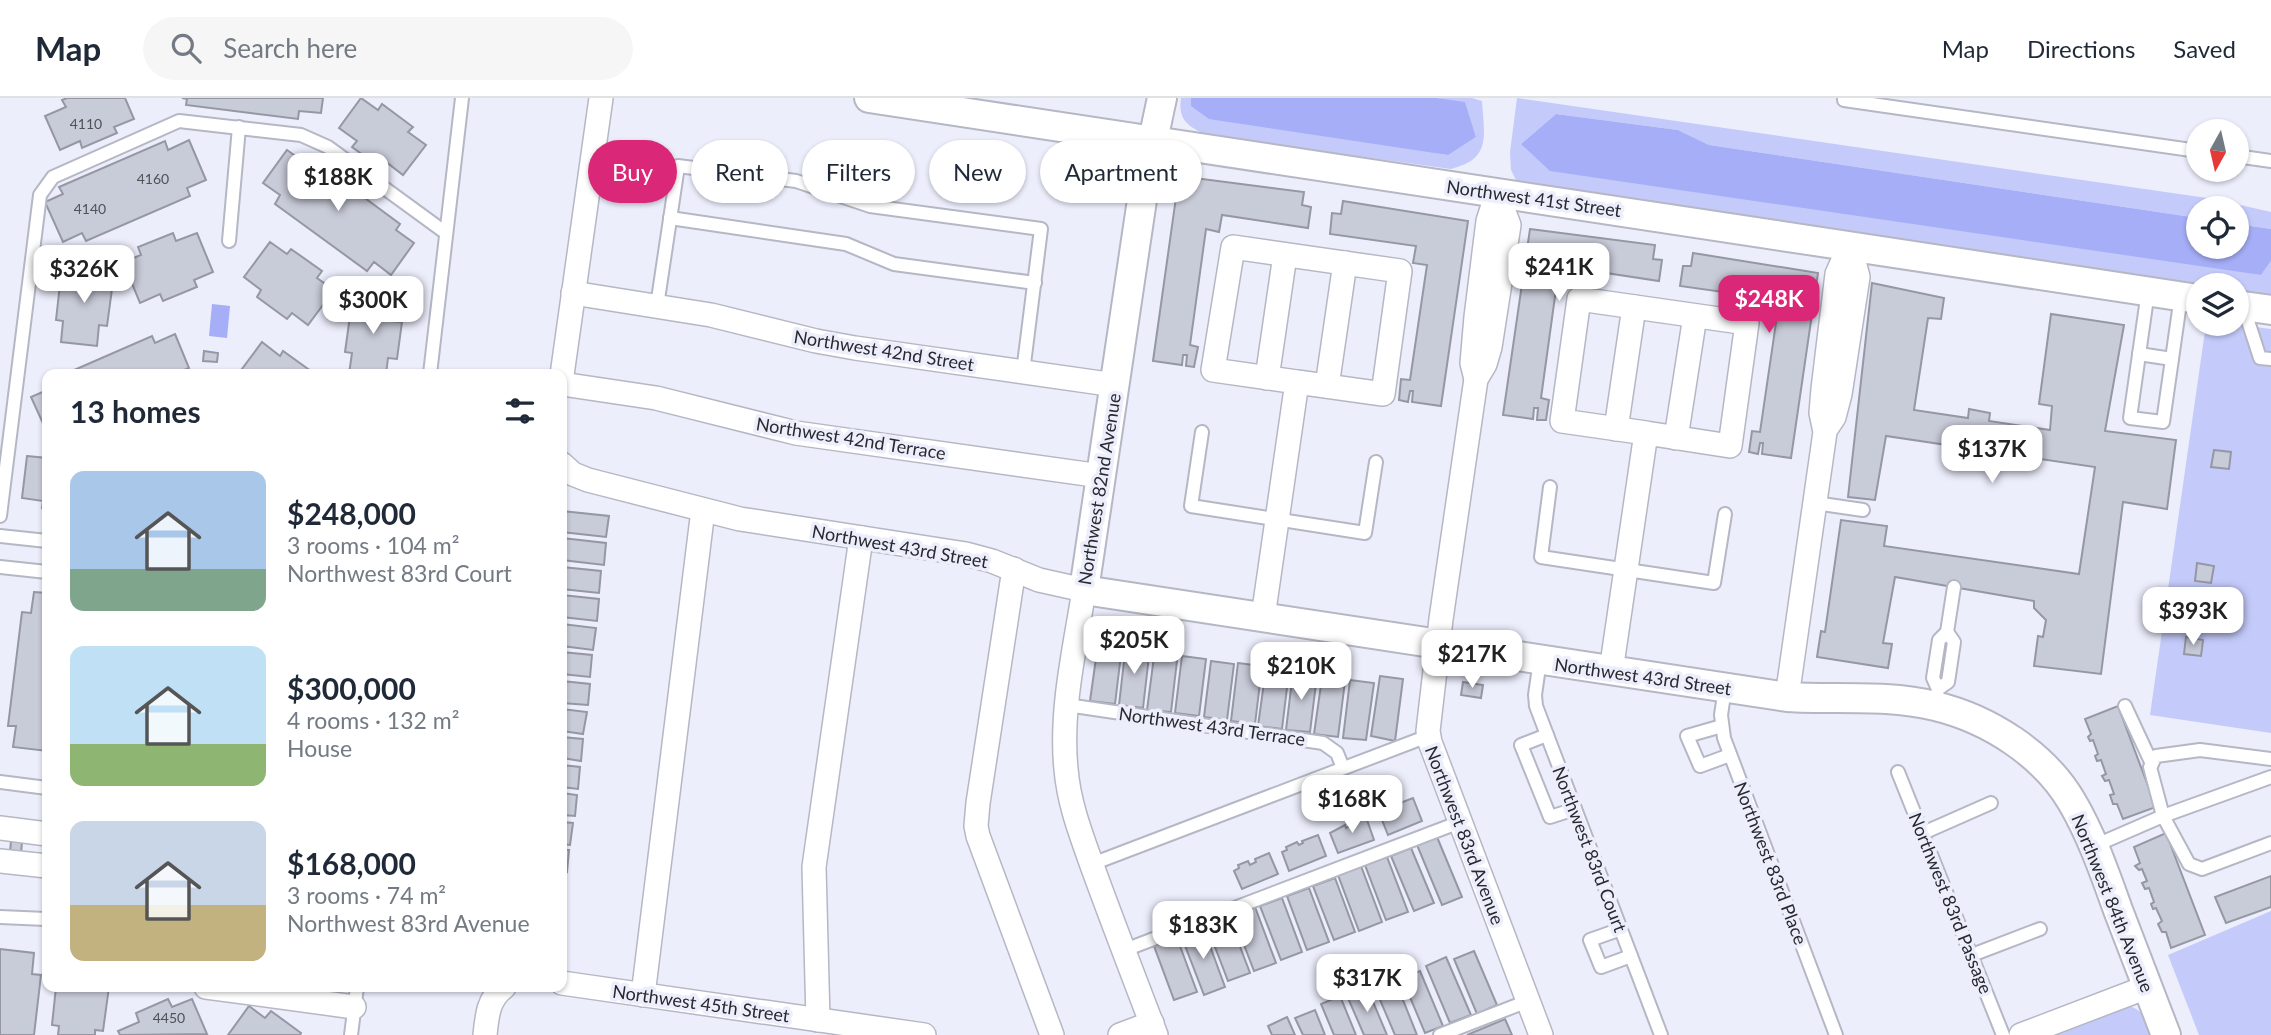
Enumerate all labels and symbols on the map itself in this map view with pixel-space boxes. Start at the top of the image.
house number: 4110 [70,115,102,132]
north arrow [2186,119,2249,182]
pin: $188K [289,153,387,213]
house number: 4160 [137,170,169,187]
street label: Northwest 41st Street [1445,175,1623,221]
house number: 4140 [74,200,106,217]
pin: $241K [1510,244,1608,303]
pin: $326K [35,246,133,305]
pin: $248K [1720,275,1818,335]
pin: $300K [324,276,422,336]
street label: Northwest 42nd Street [792,325,976,375]
street label: Northwest 82nd Avenue [1073,392,1125,586]
street label: Northwest 42nd Terrace [755,412,947,464]
pin: $137K [1943,426,2041,485]
street label: Northwest 43rd Street [810,520,990,572]
pin: $393K [2144,588,2242,647]
pin: $205K [1085,616,1183,676]
pin: $217K [1423,630,1521,690]
pin: $210K [1252,642,1350,702]
street label: Northwest 43rd Street [1553,653,1733,699]
street label: Northwest 43rd Terrace [1117,702,1307,750]
street label: Northwest 83rd Avenue [1421,742,1509,928]
street label: Northwest 83rd Court [1548,763,1632,936]
pin: $168K [1303,776,1401,835]
street label: Northwest 83rd Place [1730,778,1812,948]
street label: Northwest 83rd Passage [1905,809,1997,997]
street label: Northwest 84th Avenue [2067,811,2159,995]
pin: $183K [1154,902,1252,961]
pin: $317K [1318,954,1416,1014]
street label: Northwest 45th Street [611,980,791,1026]
house number: 4450 [153,1009,185,1026]

